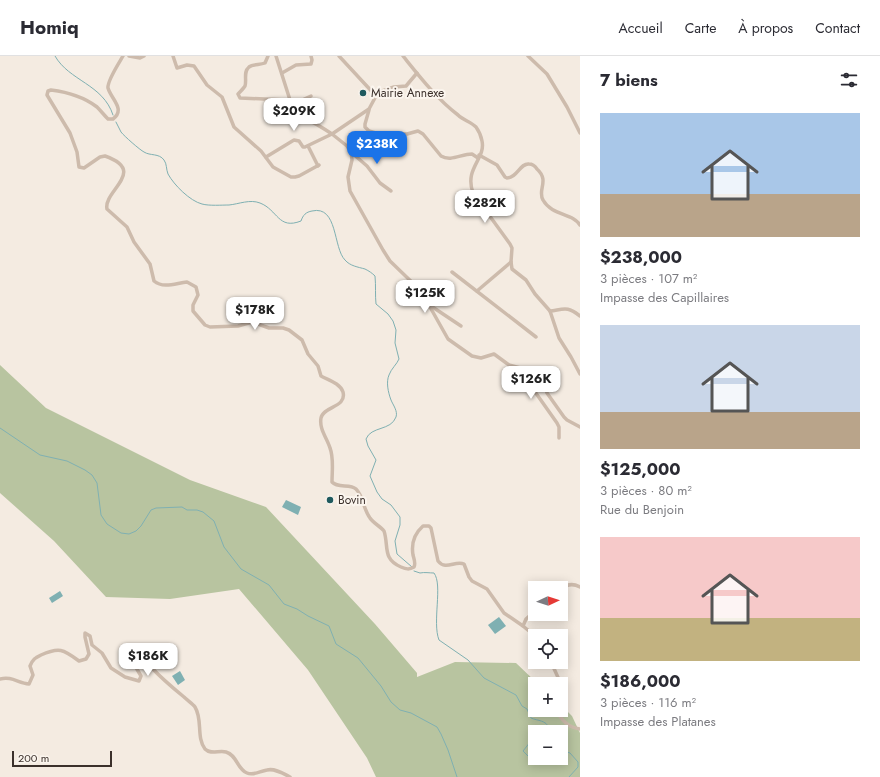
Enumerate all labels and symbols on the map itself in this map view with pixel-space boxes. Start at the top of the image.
place label: Mairie Annexe [371,84,444,102]
marker: Mairie Annexe [358,88,368,98]
pin: $209K [266,98,322,132]
pin: $238K [349,131,405,165]
pin: $282K [457,190,513,224]
pin: $125K [397,280,453,314]
pin: $178K [227,297,283,331]
pin: $126K [503,366,559,400]
place label: Bovin [338,491,366,509]
marker: Bovin [325,495,335,505]
north arrow [528,581,568,621]
pin: $186K [120,643,176,677]
scale bar [12,749,112,768]

